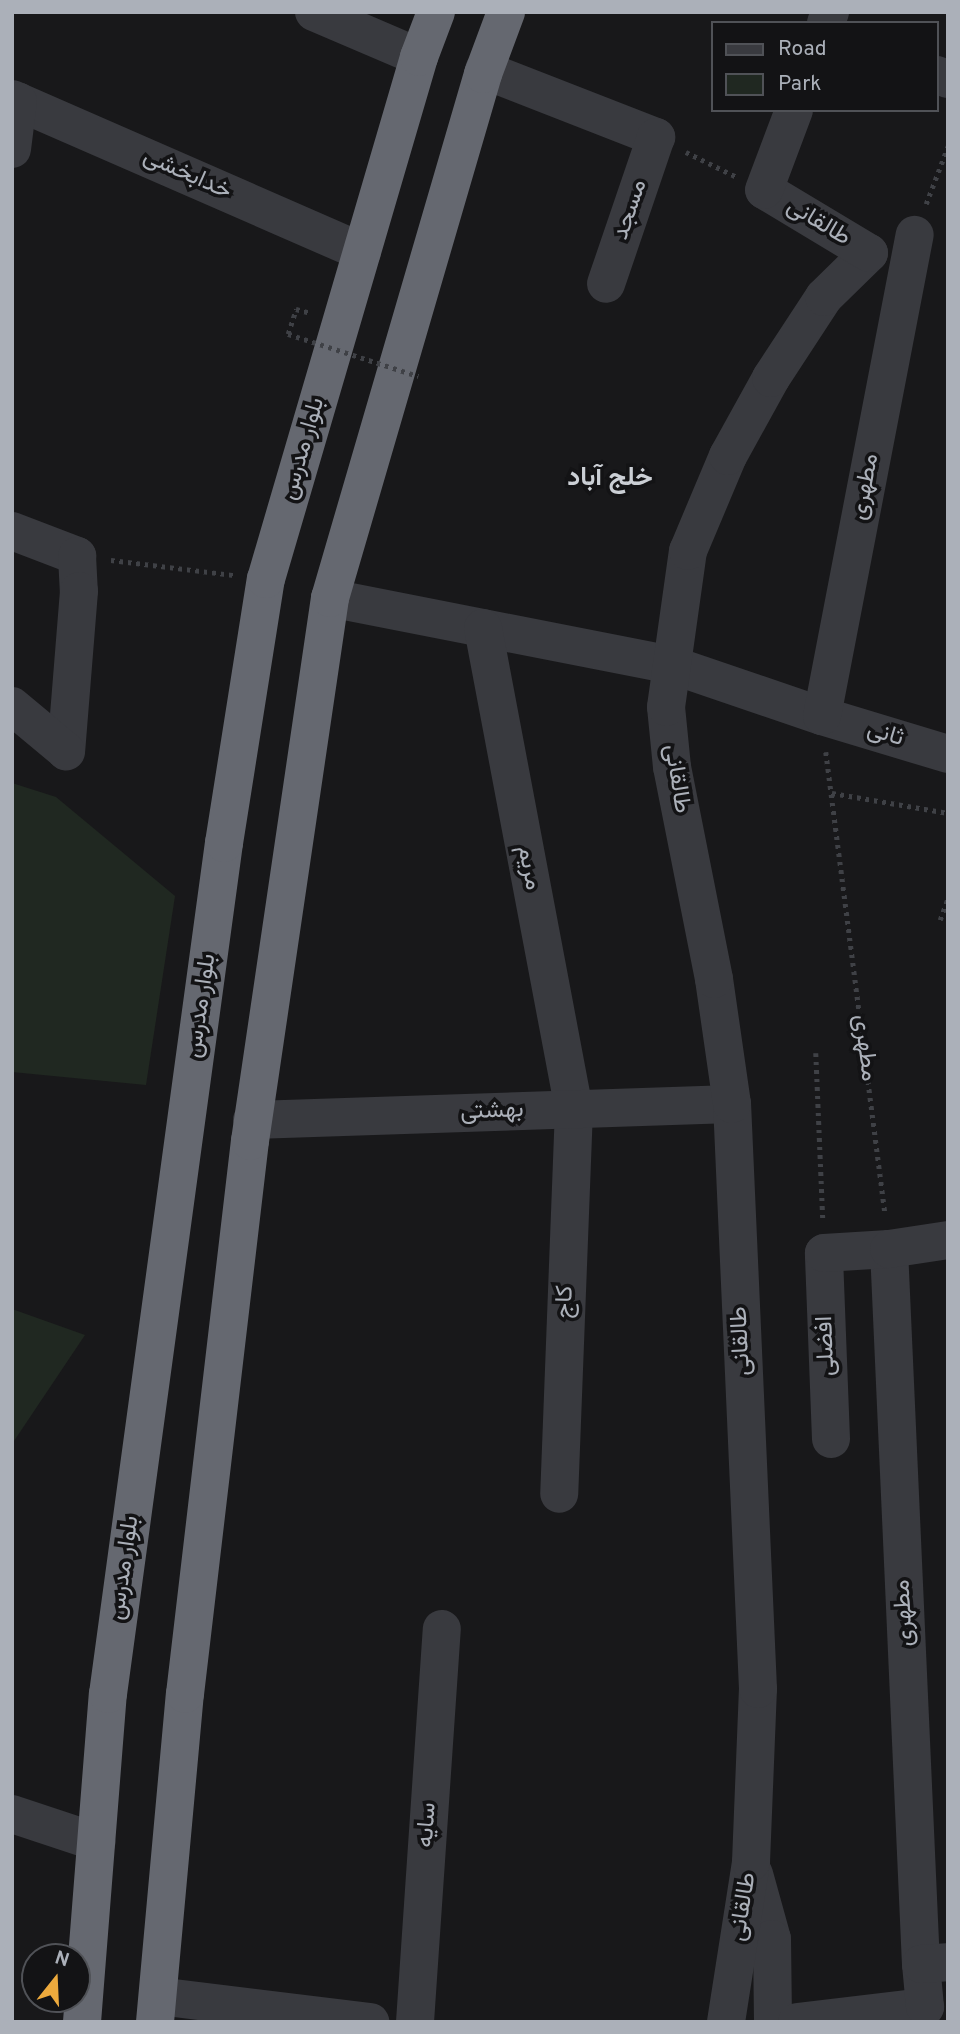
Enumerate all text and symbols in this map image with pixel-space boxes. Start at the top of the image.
legend [712,21,939,112]
text: Road [778,36,827,63]
text: Park [778,71,821,98]
street label: خدابخشی [138,143,236,207]
street label: مسجد [607,176,655,244]
street label: طالقانی [781,193,855,253]
street label: بلوار مدرس [276,395,332,503]
street label: مطهری [845,451,887,523]
district label: خلج آباد [567,463,653,495]
street label: ثانی [863,716,907,754]
street label: طالقانی [656,742,696,816]
street label: مریم [510,843,546,893]
street label: بلوار مدرس [180,952,224,1060]
street label: مطهری [846,1013,882,1083]
street label: بهشتی [460,1097,524,1127]
street label: کاج [551,1285,581,1319]
street label: طالقانی [726,1306,758,1376]
street label: افضلی [812,1315,842,1377]
street label: بلوار مدرس [103,1514,147,1622]
street label: مطهری [889,1579,921,1647]
street label: سایه [412,1801,444,1849]
street label: طالقانی [724,1870,764,1944]
north arrow [21,1943,91,2013]
text: N [52,1946,72,1973]

